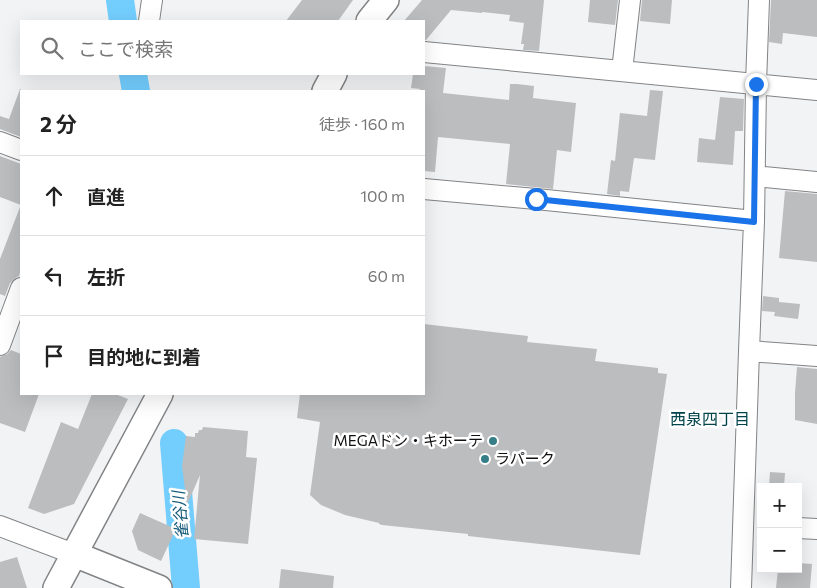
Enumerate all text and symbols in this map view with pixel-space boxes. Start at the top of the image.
search box [20,20,425,75]
icon: search [38,34,66,62]
text: ここで検索 [78,37,173,60]
route end [745,73,768,96]
text: 2 分 [40,111,77,136]
text: 徒歩 · 160 m [319,114,405,133]
icon: ahead [40,182,68,210]
text: 直進 [87,185,125,208]
text: 100 m [360,186,405,205]
route start [525,188,548,211]
icon: left [40,262,68,290]
text: 左折 [87,265,125,288]
text: 60 m [368,266,405,285]
icon: arrive [40,342,68,370]
text: 目的地に到着 [87,345,201,368]
district label: 西泉四丁目 [670,409,750,428]
place label: MEGAドン・キホーテ [333,431,483,449]
marker: MEGAドン・キホーテ [487,435,499,447]
place label: ラパーク [495,449,555,467]
marker: ラパーク [479,453,491,465]
map controls [757,483,802,573]
button: + [757,483,802,528]
water label: 雀谷川 [168,488,191,540]
button: − [757,528,802,573]

